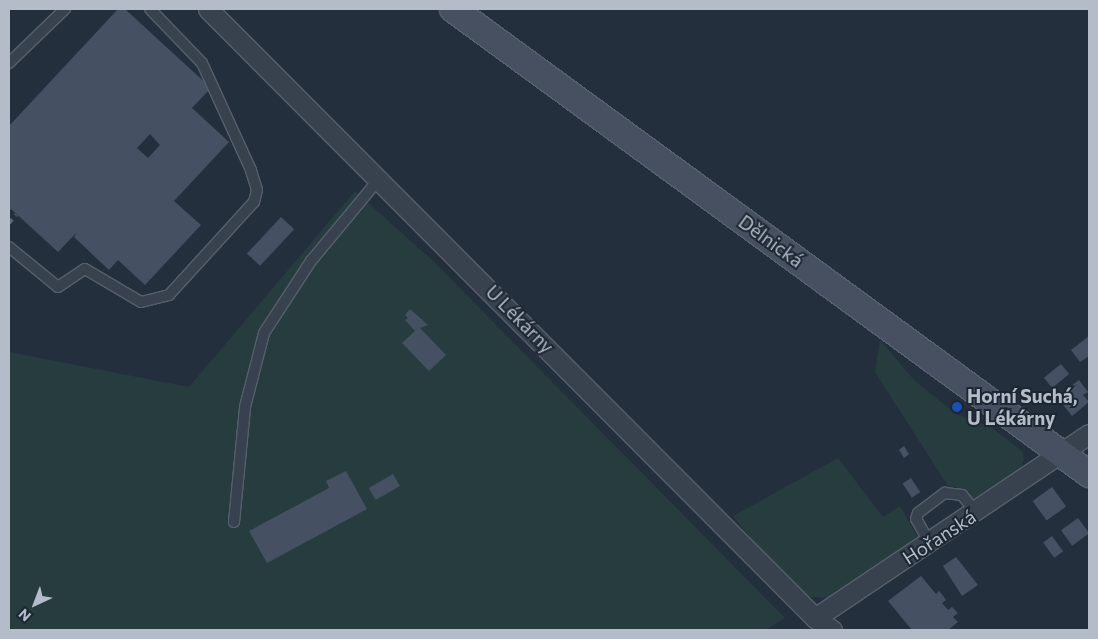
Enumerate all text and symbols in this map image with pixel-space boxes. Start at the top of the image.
street label: Dělnická [734,210,808,272]
street label: U Lékárny [481,280,559,358]
place label: Horní Suchá, U Lékárny [967,385,1077,429]
marker: Horní Suchá, U Lékárny [951,401,963,413]
street label: Hořanská [898,505,980,569]
north arrow [10,579,60,629]
text: N [15,606,34,625]

